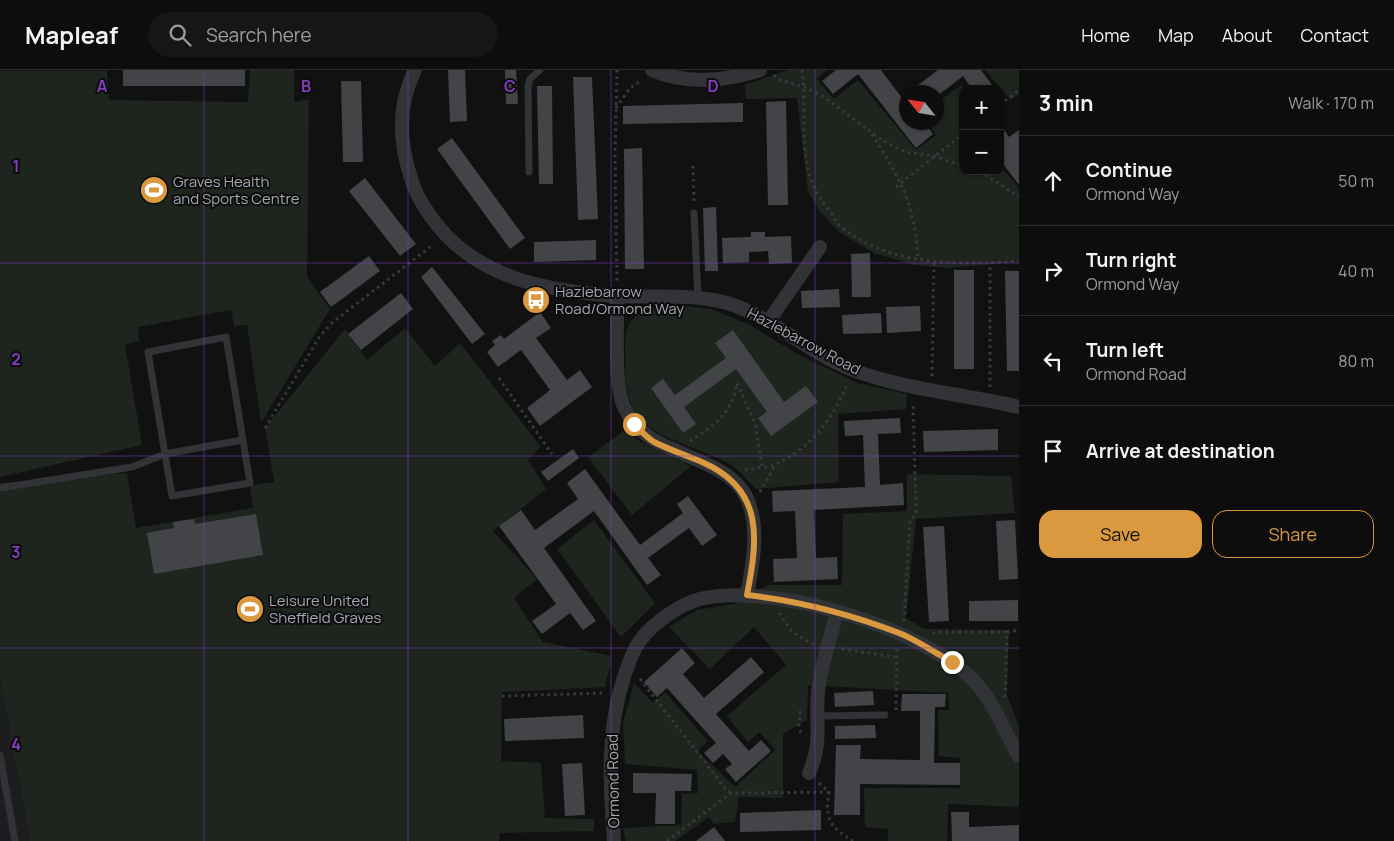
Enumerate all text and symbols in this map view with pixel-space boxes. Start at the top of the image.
search box [148,12,498,57]
text: Mapleaf [25,18,118,51]
icon: search [166,21,194,49]
text: Search here [206,22,312,48]
text: Home [1081,23,1130,47]
text: Map [1158,23,1194,47]
text: About [1222,23,1272,47]
text: Contact [1300,23,1369,47]
text: A [97,75,108,97]
text: B [301,75,311,97]
text: C [504,75,516,97]
text: D [707,75,719,97]
north arrow [899,85,944,130]
map controls [959,85,1004,175]
button: + [959,85,1004,130]
text: 3 min [1039,89,1093,117]
text: Walk · 170 m [1288,92,1374,114]
button: − [959,130,1004,175]
text: 1 [12,155,20,177]
text: Continue [1086,157,1172,183]
icon: ahead [1039,167,1067,195]
text: 50 m [1338,170,1374,192]
place label: Graves Health and Sports Centre [173,171,300,209]
sports icon: Graves Health and Sports Centre [139,175,169,205]
text: Ormond Way [1086,183,1180,205]
text: Turn right [1086,247,1176,273]
icon: right [1039,257,1067,285]
text: 40 m [1338,260,1374,282]
text: Ormond Way [1086,273,1180,295]
place label: Hazlebarrow Road/Ormond Way [555,281,684,319]
bus stop icon: Hazlebarrow Road/Ormond Way [521,285,551,315]
street label: Hazlebarrow Road [744,302,864,380]
text: Turn left [1086,337,1164,363]
icon: left [1039,347,1067,375]
text: 2 [11,348,21,370]
text: 80 m [1338,350,1374,372]
text: Ormond Road [1086,363,1186,385]
route start [623,413,646,436]
icon: arrive [1039,437,1067,465]
text: Arrive at destination [1086,438,1275,464]
button: Save [1039,510,1202,558]
button: Share [1212,510,1374,558]
text: 3 [11,541,21,563]
place label: Leisure United Sheffield Graves [269,590,382,628]
sports icon: Leisure United Sheffield Graves [235,594,265,624]
route end [941,651,964,674]
text: 4 [11,733,21,755]
street label: Ormond Road [602,734,624,828]

